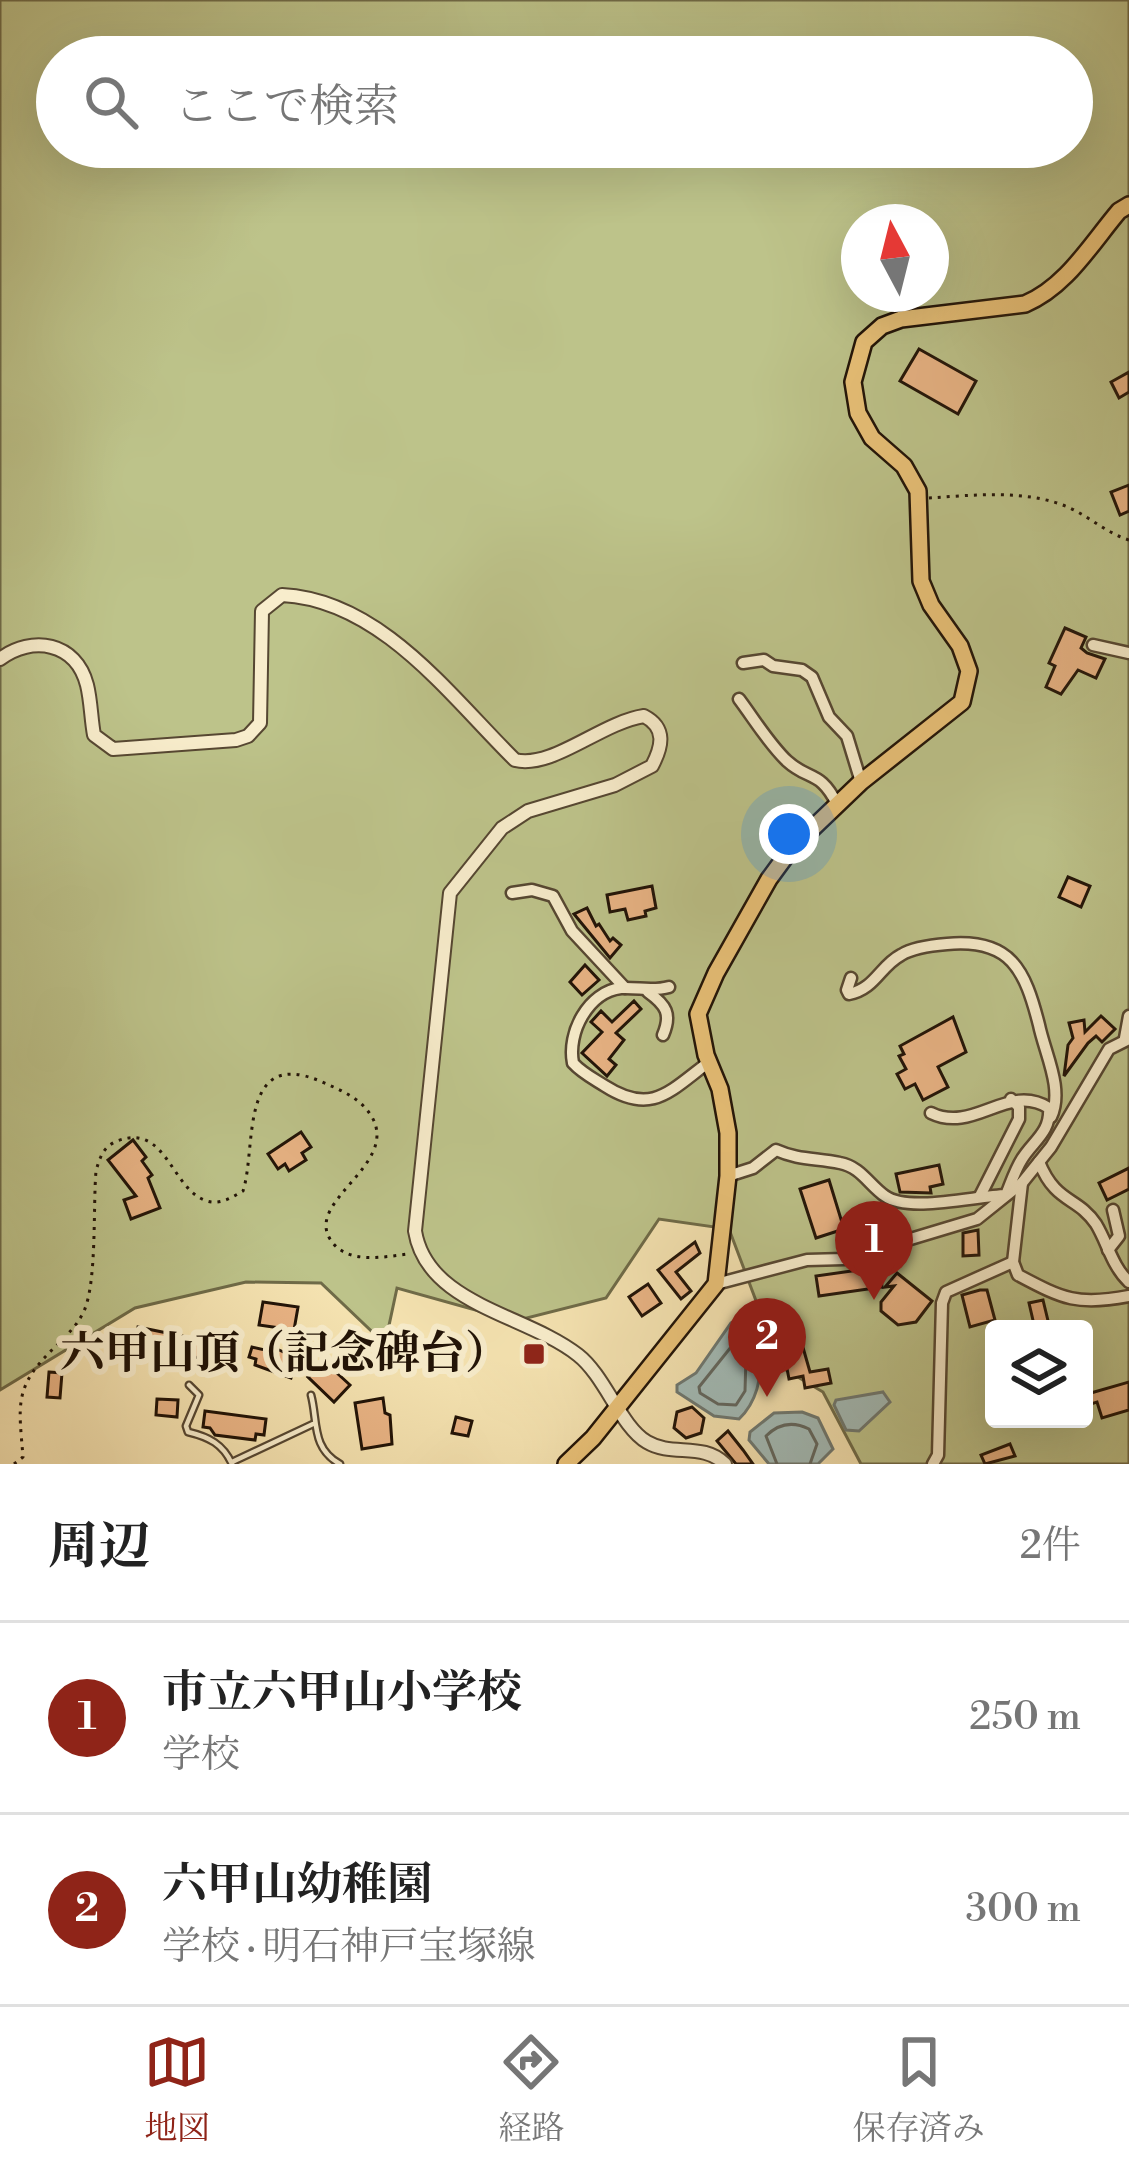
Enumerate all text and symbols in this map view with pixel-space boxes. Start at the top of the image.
search box [36,36,1093,168]
icon: search [78,69,144,135]
text: ここで検索 [174,79,399,136]
north arrow [841,204,949,312]
your location [759,804,819,864]
pin: 1 [835,1201,913,1300]
pin: 2 [728,1298,806,1397]
map controls [985,1320,1093,1428]
button: layers [985,1320,1093,1428]
place label: 六甲山頂（記念碑台） [60,1326,510,1383]
marker: 六甲山頂（記念碑台） [521,1341,547,1367]
text: 周辺 [48,1516,150,1580]
text: 2件 [1020,1522,1081,1571]
text: 市立六甲山小学校 [162,1665,522,1722]
text: 1 [78,1693,96,1742]
text: 250 m [969,1693,1081,1742]
text: 学校 [162,1731,240,1780]
text: 六甲山幼稚園 [162,1857,432,1914]
text: 2 [75,1885,99,1934]
text: 300 m [966,1885,1081,1934]
text: 学校 · 明石神戸宝塚線 [162,1923,536,1972]
tab: 地図 [144,2029,210,2150]
tab: 経路 [498,2029,564,2150]
tab: 保存済み [853,2029,985,2150]

